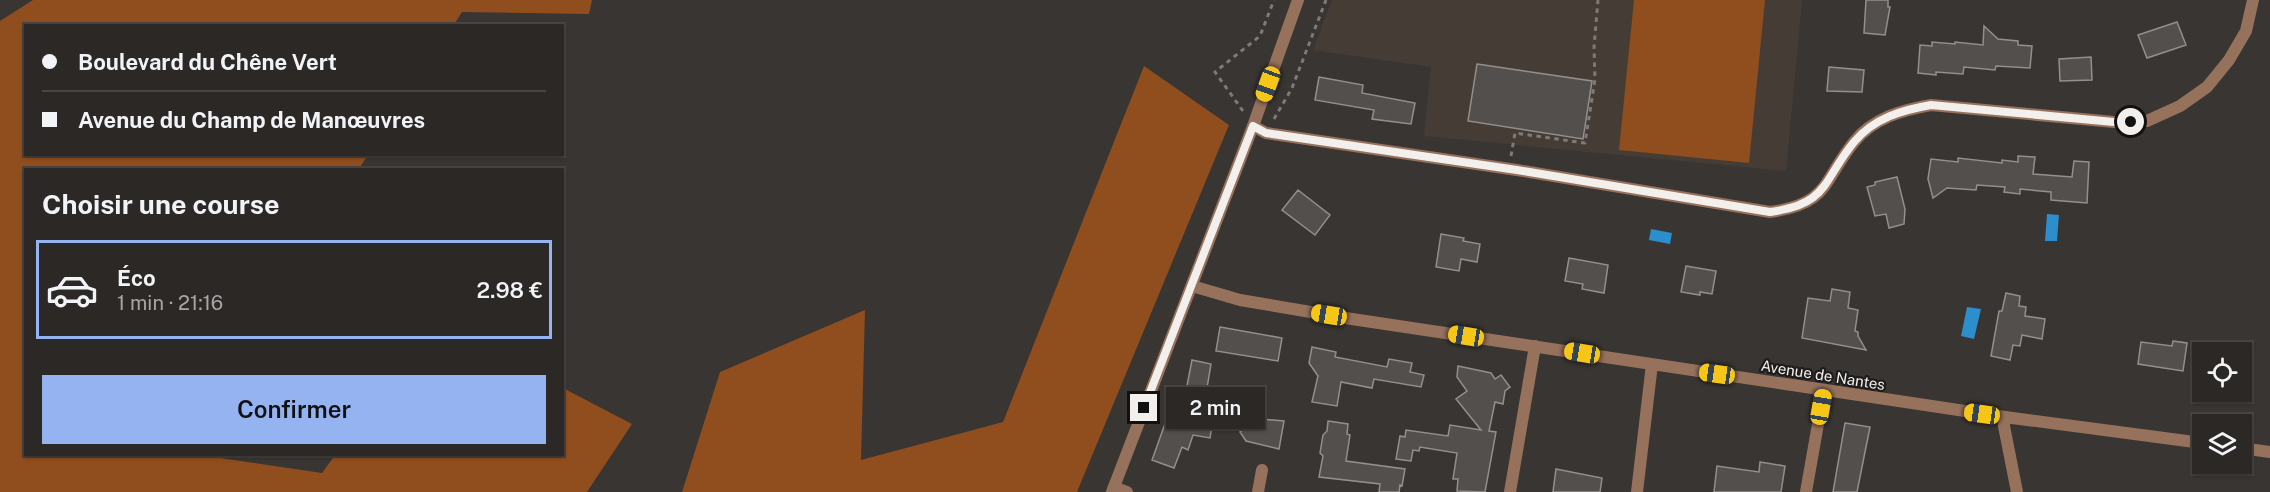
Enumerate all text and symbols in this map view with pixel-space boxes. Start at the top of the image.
text: Boulevard du Chêne Vert [78,49,337,75]
car [1253,64,1283,104]
text: Avenue du Champ de Manœuvres [78,107,425,133]
route start [2117,108,2144,135]
text: Choisir une course [42,188,280,220]
icon: car [45,263,99,317]
text: Éco [117,265,156,291]
text: 2.98 € [476,277,543,303]
text: 1 min · 21:16 [117,291,223,315]
car [1310,303,1348,327]
car [1447,324,1485,348]
car [1563,341,1601,365]
map controls [2192,342,2252,474]
button: locate [2192,342,2252,402]
street label: Avenue de Nantes [1760,357,1886,393]
car [1698,363,1736,385]
button: Confirmer [42,375,546,444]
callout: 2 min [1165,387,1264,429]
car [1809,388,1833,426]
route end [1130,394,1157,421]
text: 2 min [1190,396,1241,420]
car [1963,403,2001,425]
button: layers [2192,414,2252,474]

